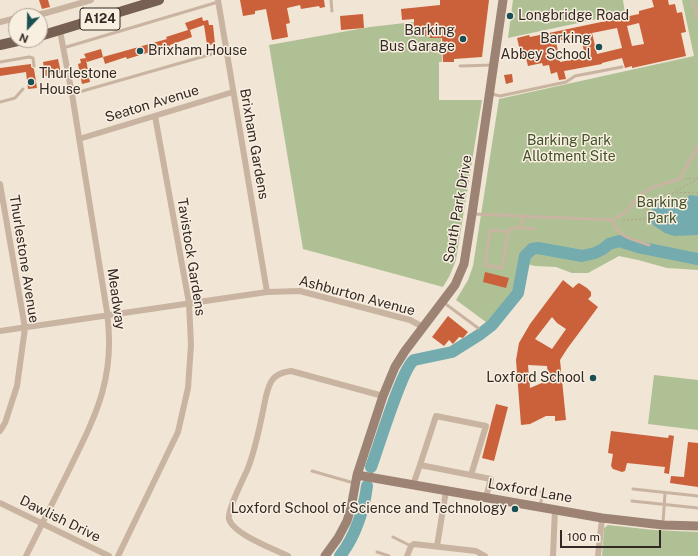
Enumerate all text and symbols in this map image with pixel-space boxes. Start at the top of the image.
north arrow [8,8,48,48]
road number: A124 [80,8,120,30]
place label: Longbridge Road [518,8,629,24]
marker: Longbridge Road [505,11,515,21]
place label: Barking Bus Garage [380,23,455,56]
text: N [18,31,30,45]
place label: Barking Abbey School [501,31,591,64]
marker: Barking Bus Garage [458,34,468,44]
marker: Barking Abbey School [594,42,604,52]
place label: Brixham House [148,43,247,59]
marker: Brixham House [135,46,145,56]
place label: Thurlestone House [39,66,117,98]
marker: Thurlestone House [26,77,36,87]
street label: Seaton Avenue [103,82,201,126]
street label: Brixham Gardens [236,87,272,201]
park label: Barking Park Allotment Site [522,133,616,166]
street label: South Park Drive [440,154,476,264]
street label: Thurlestone Avenue [6,194,42,324]
park label: Barking Park [637,195,687,228]
street label: Tavistock Gardens [173,197,209,317]
street label: Meadway [103,267,129,331]
street label: Ashburton Avenue [297,272,417,320]
place label: Loxford School [486,370,585,386]
marker: Loxford School [588,373,598,383]
street label: Loxford Lane [487,475,573,507]
street label: Dawlish Drive [17,492,103,546]
place label: Loxford School of Science and Technology [231,501,507,517]
marker: Loxford School of Science and Technology [510,504,520,514]
scale bar [562,522,663,548]
text: 100 m [567,530,600,544]

